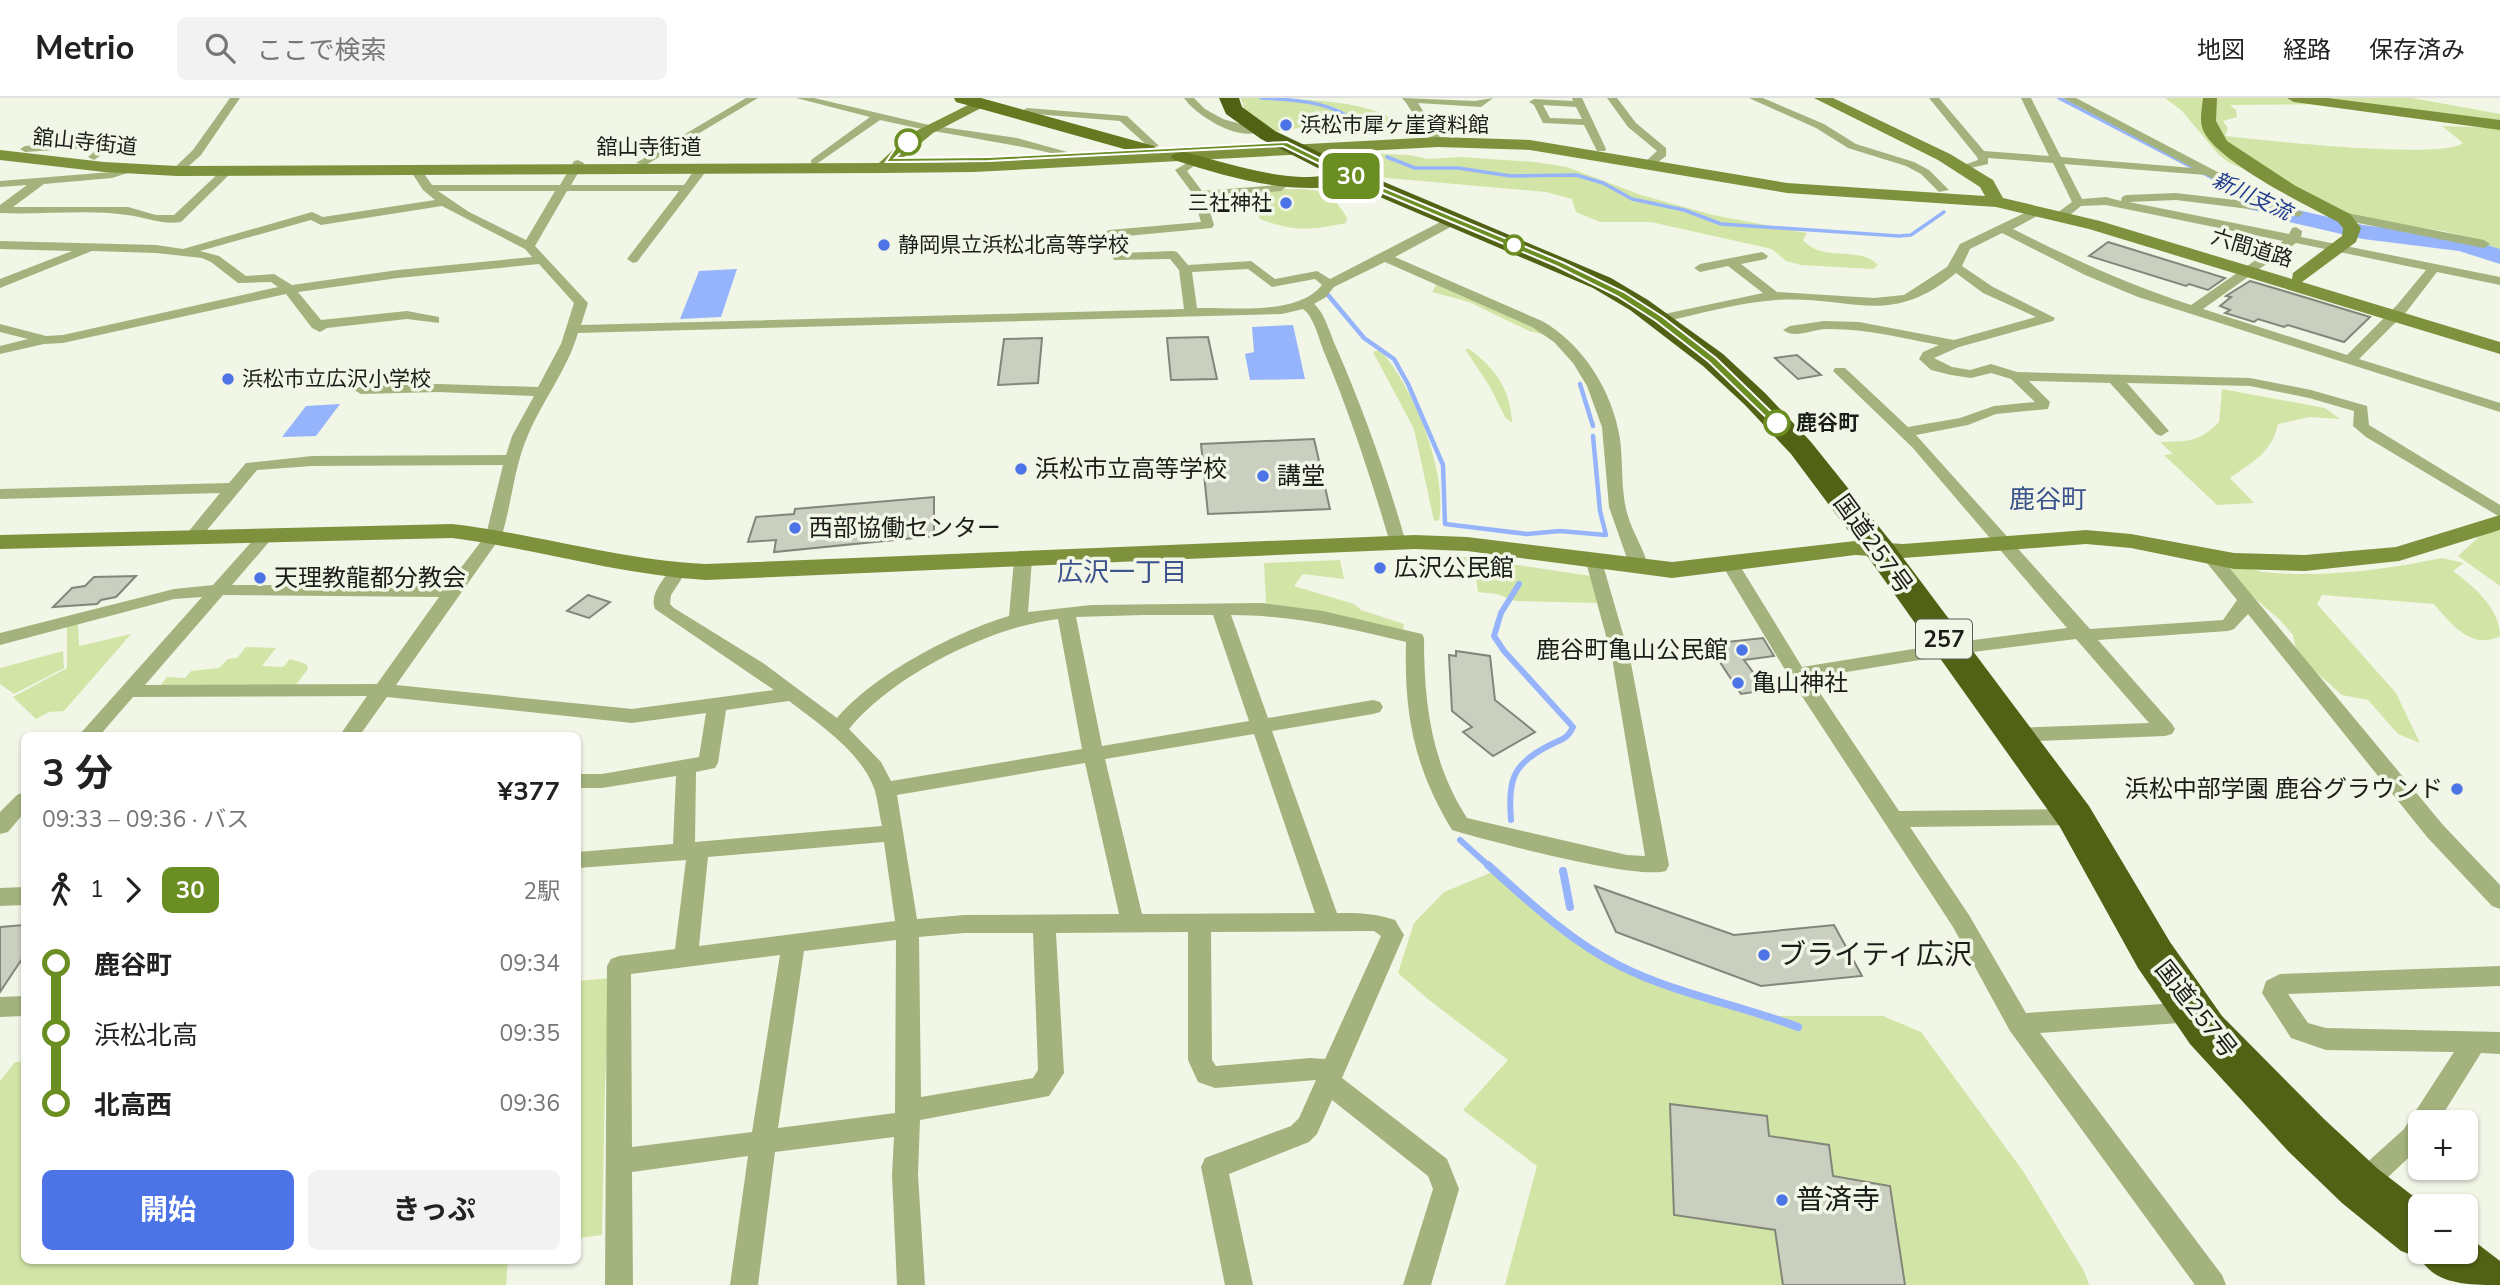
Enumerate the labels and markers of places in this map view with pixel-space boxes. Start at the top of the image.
place label: 浜松市犀ヶ崖資料館 [1300,111,1489,139]
marker: 浜松市犀ヶ崖資料館 [1278,117,1294,133]
unlabelled marker [895,129,921,155]
place label: 三社神社 [1188,189,1272,217]
marker: 三社神社 [1278,195,1294,211]
place label: 静岡県立浜松北高等学校 [898,231,1129,259]
unlabelled marker [1504,235,1524,255]
marker: 静岡県立浜松北高等学校 [876,237,892,253]
place label: 浜松市立広沢小学校 [242,365,431,393]
marker: 浜松市立広沢小学校 [220,371,236,387]
place label: 鹿谷町 [1796,409,1859,437]
marker: 鹿谷町 [1764,410,1790,436]
place label: 浜松市立高等学校 [1035,453,1227,485]
place label: 講堂 [1277,460,1325,492]
marker: 浜松市立高等学校 [1013,461,1029,477]
marker: 講堂 [1255,468,1271,484]
place label: 西部協働センター [809,512,1001,544]
marker: 西部協働センター [787,520,803,536]
place label: 広沢公民館 [1394,552,1514,584]
marker: 広沢公民館 [1372,560,1388,576]
place label: 天理教龍都分教会 [274,562,466,594]
marker: 天理教龍都分教会 [252,570,268,586]
place label: 鹿谷町亀山公民館 [1536,634,1728,666]
marker: 鹿谷町亀山公民館 [1734,642,1750,658]
place label: 亀山神社 [1752,667,1848,699]
marker: 亀山神社 [1730,675,1746,691]
place label: 浜松中部学園 鹿谷グラウンド [2125,773,2443,805]
marker: 浜松中部学園 鹿谷グラウンド [2449,781,2465,797]
place label: ブライティ広沢 [1778,936,1972,974]
marker: ブライティ広沢 [1756,947,1772,963]
place label: 普済寺 [1796,1181,1880,1219]
marker: 普済寺 [1774,1192,1790,1208]

